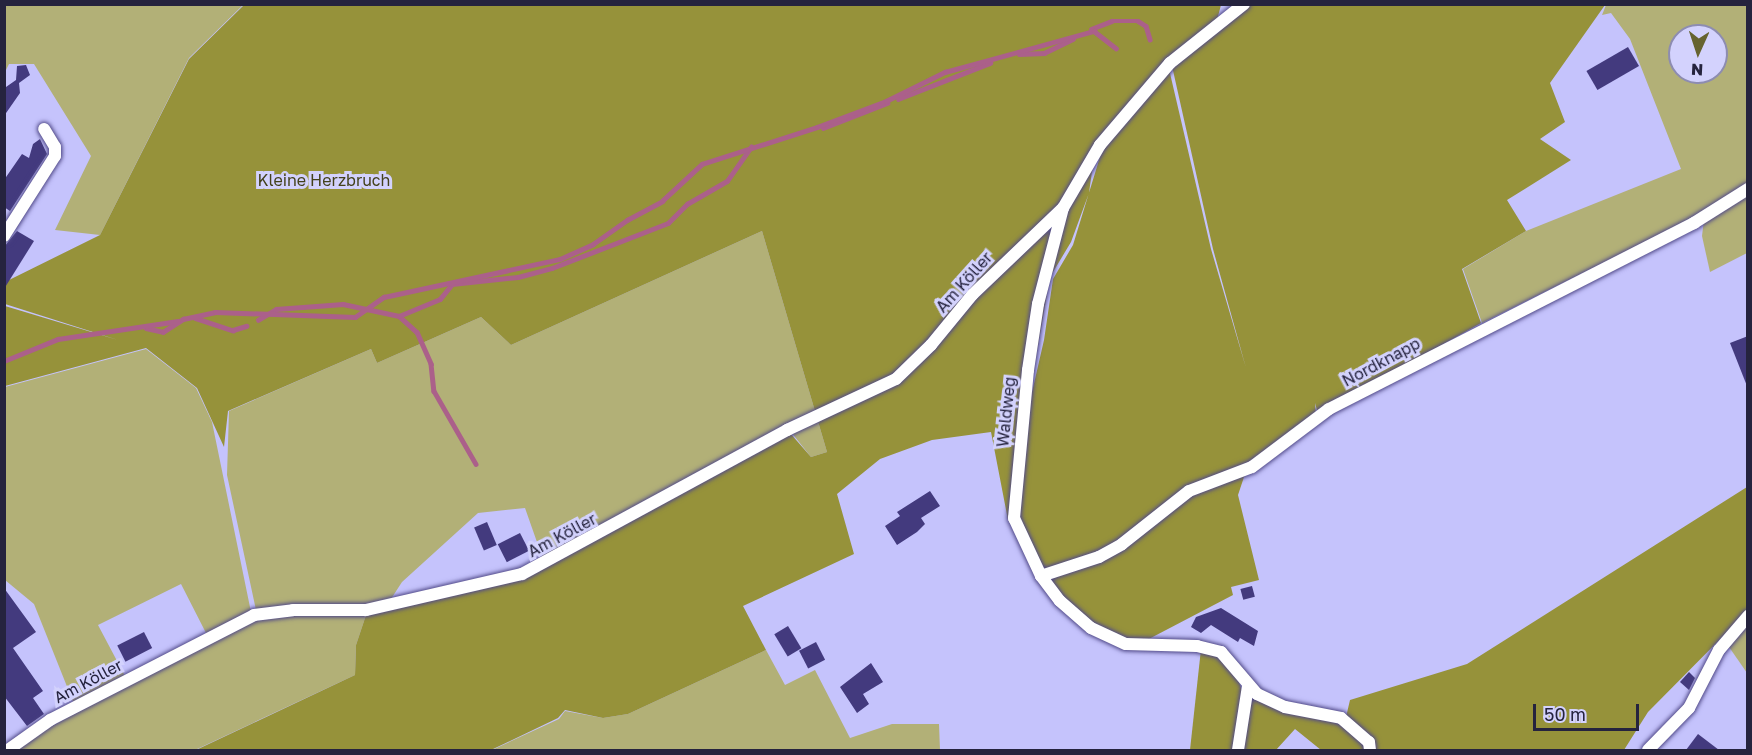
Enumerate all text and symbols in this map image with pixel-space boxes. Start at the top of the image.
north arrow [1668,24,1728,84]
text: N [1691,60,1704,80]
park label: Kleine Herzbruch [258,170,390,190]
street label: Am Köller [932,248,996,316]
street label: Nordknapp [1339,334,1423,390]
street label: Waldweg [993,376,1019,448]
street label: Am Köller [524,509,600,561]
street label: Am Köller [50,655,126,707]
scale bar [1536,692,1642,730]
text: 50 m [1544,703,1586,725]

